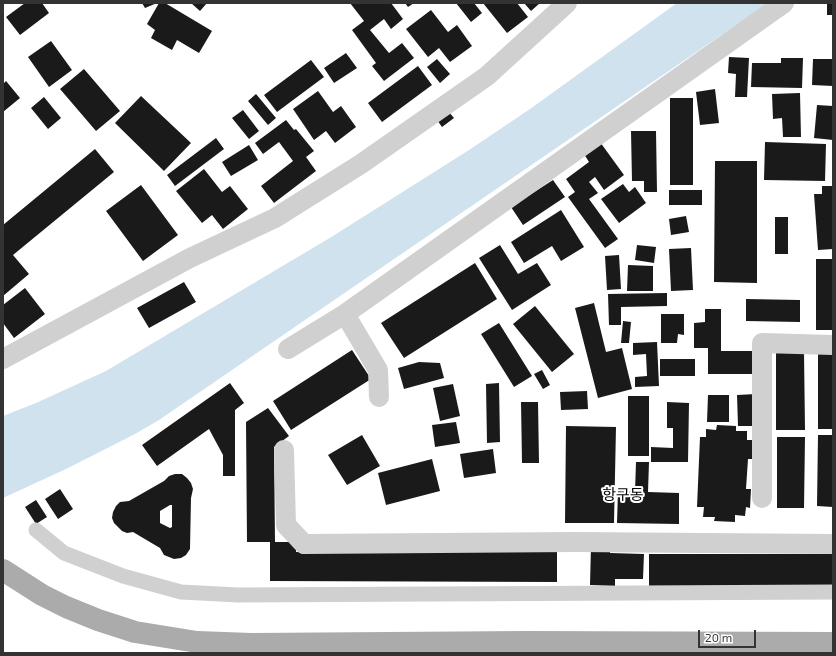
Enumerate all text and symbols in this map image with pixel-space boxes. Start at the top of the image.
district label: 항구동 [602,486,644,504]
scale bar [700,622,758,648]
text: 20 m [705,630,732,644]

